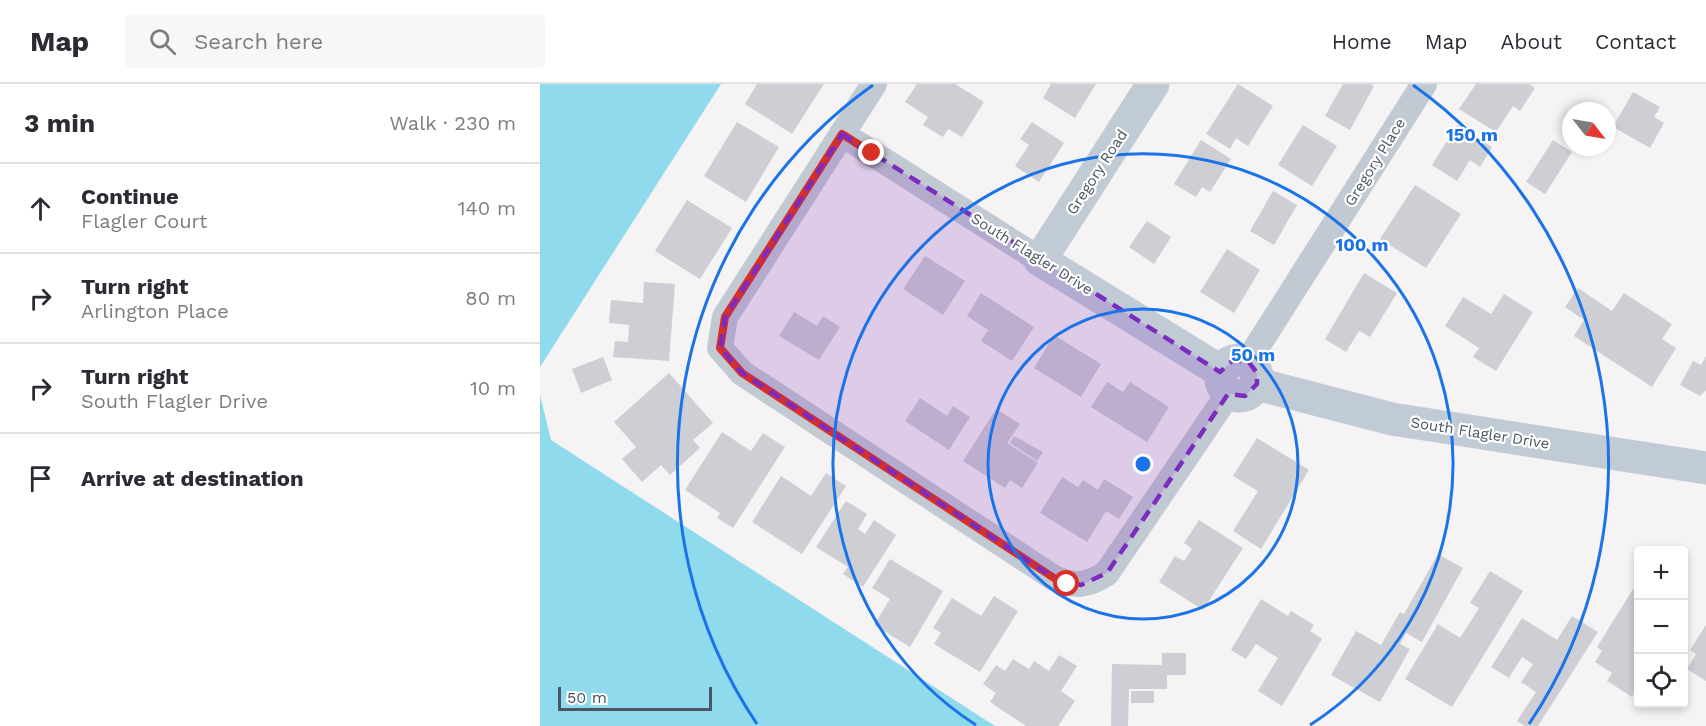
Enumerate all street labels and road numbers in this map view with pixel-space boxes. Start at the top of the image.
street label: Gregory Place [1341,115,1409,209]
street label: Gregory Road [1063,126,1131,218]
street label: South Flagler Drive [968,209,1096,299]
street label: South Flagler Drive [1409,413,1551,453]

